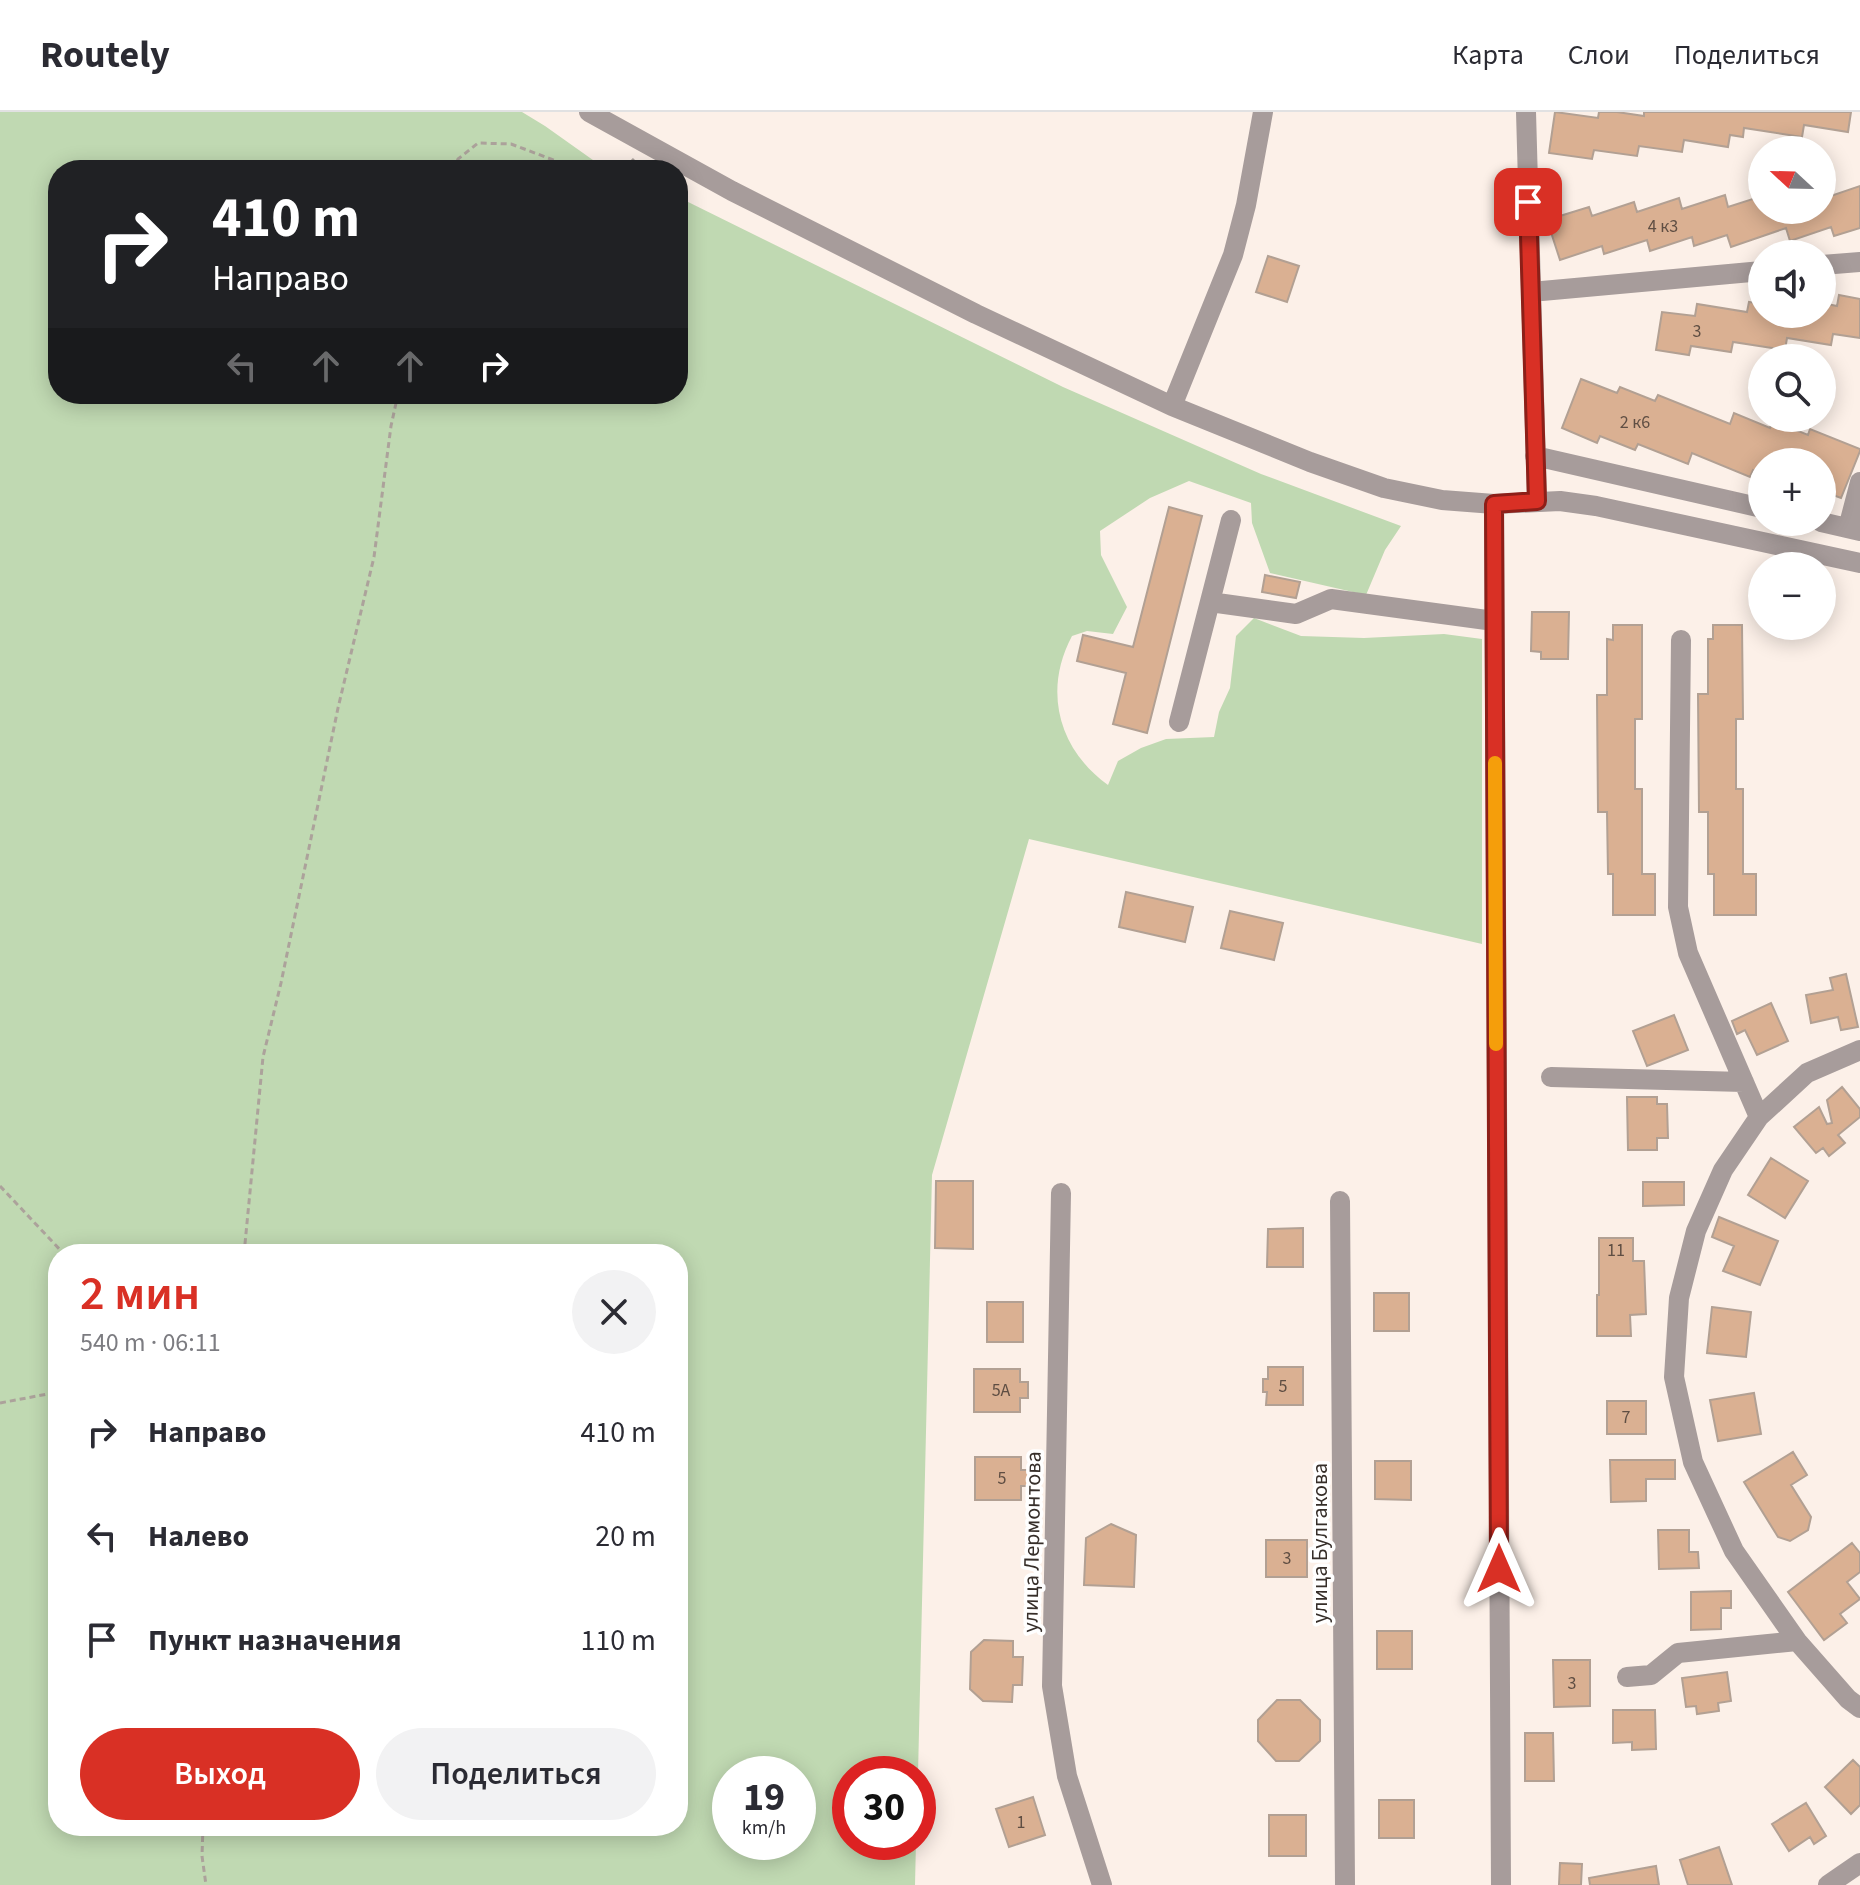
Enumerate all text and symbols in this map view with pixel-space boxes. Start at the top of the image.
text: Routely [40,28,170,82]
text: Карта [1452,35,1524,75]
text: Слои [1568,35,1630,75]
text: Поделиться [1674,35,1820,75]
north arrow [1748,136,1836,224]
map controls [1748,136,1836,640]
pin [1494,168,1562,236]
text: 410 m [212,179,360,258]
icon: arrive [1506,180,1550,224]
icon: right [80,192,184,296]
house number: 4 к3 [1648,214,1678,239]
button: sound [1748,240,1836,328]
text: Направо [212,253,349,304]
house number: 3 [1693,319,1702,344]
icon: left [220,344,264,388]
icon: ahead [304,344,348,388]
icon: ahead [388,344,432,388]
icon: right [472,344,516,388]
button: search [1748,344,1836,432]
house number: 2 к6 [1620,410,1650,435]
button: + [1748,448,1836,536]
button: − [1748,552,1836,640]
house number: 11 [1607,1238,1625,1263]
text: 2 мин [80,1260,200,1328]
button: close [572,1270,656,1354]
text: 540 m · 06:11 [80,1324,221,1361]
house number: 5 [1279,1374,1288,1399]
house number: 5А [992,1378,1011,1403]
house number: 7 [1622,1405,1631,1430]
icon: right [80,1410,124,1454]
text: Направо [148,1411,266,1454]
text: 410 m [580,1411,656,1454]
street label: улица Лермонтова [1014,1451,1050,1633]
street label: улица Булгакова [1304,1463,1336,1623]
house number: 5 [998,1466,1007,1491]
icon: left [80,1514,124,1558]
text: Налево [148,1515,249,1558]
text: 20 m [595,1515,656,1558]
position arrow [1457,1527,1541,1611]
house number: 3 [1283,1546,1292,1571]
icon: arrive [80,1618,124,1662]
text: Пункт назначения [148,1619,402,1662]
text: 110 m [580,1619,656,1662]
house number: 3 [1568,1671,1577,1696]
button: Выход [80,1728,360,1820]
button: Поделиться [376,1728,656,1820]
speed limit sign: 30 [832,1756,936,1860]
text: 19 [743,1769,785,1826]
house number: 1 [1017,1810,1025,1835]
text: km/h [742,1814,786,1842]

